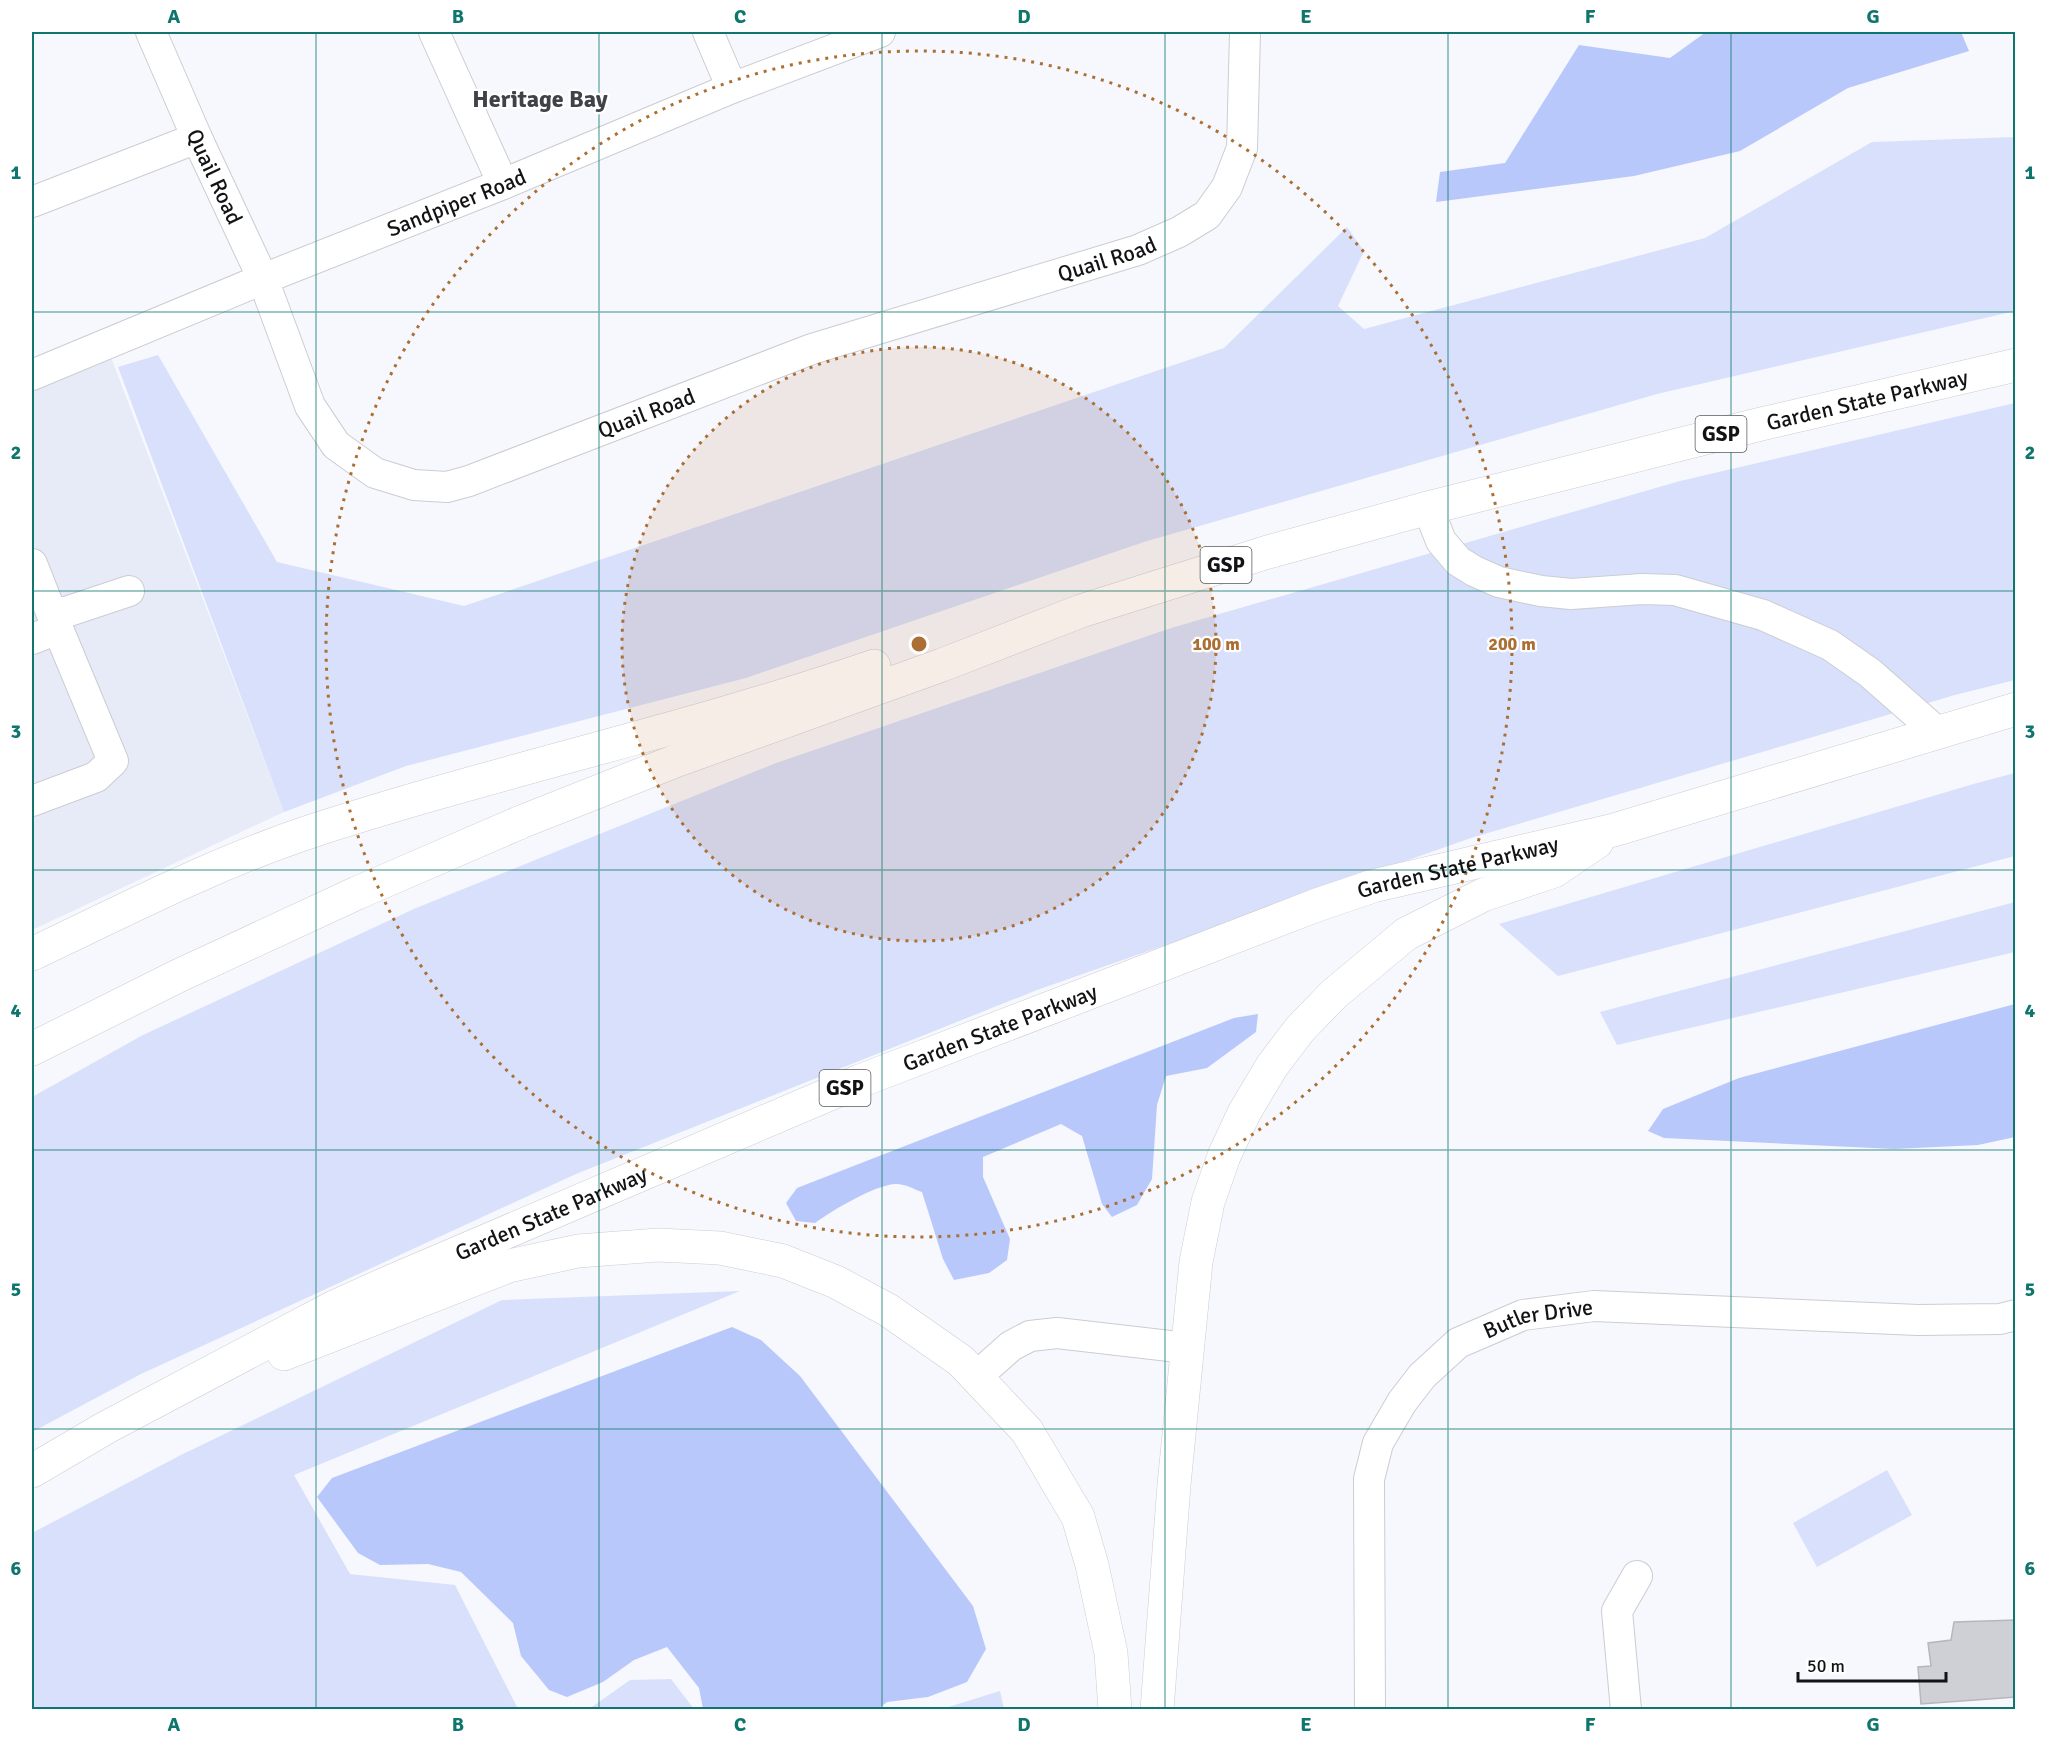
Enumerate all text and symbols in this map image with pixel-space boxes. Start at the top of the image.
text: A [168,4,181,29]
text: B [452,4,464,29]
text: C [734,4,746,29]
text: D [1017,4,1031,29]
text: E [1300,4,1312,29]
text: F [1585,4,1596,29]
text: G [1866,4,1880,29]
district label: Heritage Bay [472,84,608,114]
street label: Quail Road [181,125,249,228]
text: 1 [11,160,22,185]
text: 1 [2025,160,2036,185]
street label: Sandpiper Road [383,162,530,242]
street label: Quail Road [1054,230,1160,287]
street label: Garden State Parkway [1764,363,1971,436]
street label: Quail Road [594,382,699,444]
road number: GSP [1696,416,1746,452]
text: 2 [11,440,21,465]
text: 2 [2025,440,2035,465]
road number: GSP [1200,547,1252,583]
text: 100 m [1192,633,1240,655]
text: 200 m [1488,633,1536,655]
centre of rings [909,634,929,654]
text: 3 [11,719,21,744]
text: 3 [2025,719,2035,744]
street label: Garden State Parkway [1353,830,1562,904]
street label: Garden State Parkway [899,977,1101,1077]
text: 4 [11,998,22,1023]
text: 4 [2025,998,2036,1023]
road number: GSP [820,1070,870,1106]
street label: Garden State Parkway [451,1160,652,1266]
text: 5 [11,1277,21,1302]
text: 5 [2025,1277,2035,1302]
street label: Butler Drive [1479,1293,1594,1344]
text: 6 [11,1556,22,1581]
text: 6 [2025,1556,2036,1581]
scale bar [1798,1645,1946,1683]
text: 50 m [1807,1655,1845,1677]
text: A [168,1712,181,1737]
text: B [452,1712,464,1737]
text: C [734,1712,746,1737]
text: D [1017,1712,1031,1737]
text: E [1300,1712,1312,1737]
text: F [1585,1712,1596,1737]
text: G [1866,1712,1880,1737]

